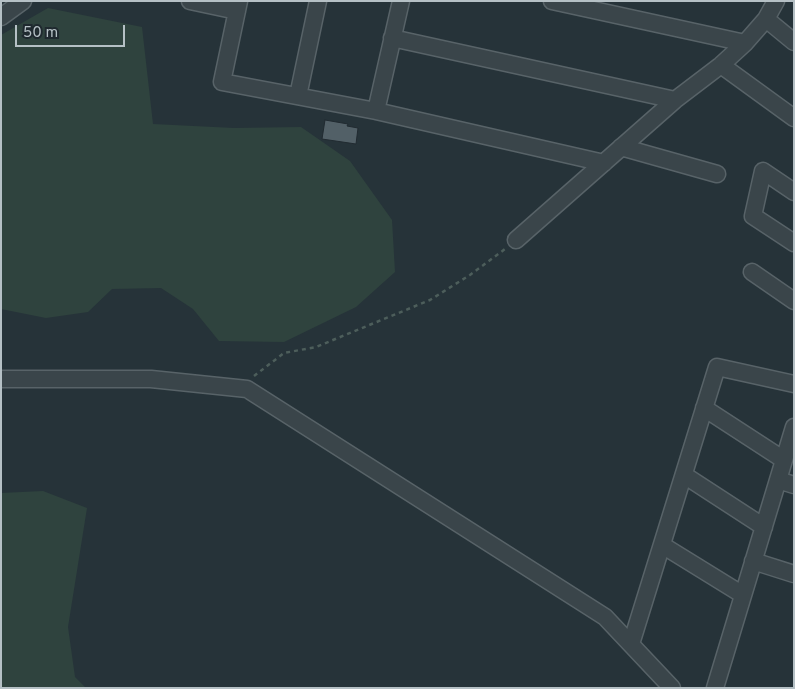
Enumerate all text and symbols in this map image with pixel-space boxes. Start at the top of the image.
scale bar [18,15,128,47]
text: 50 m [23,24,58,43]

